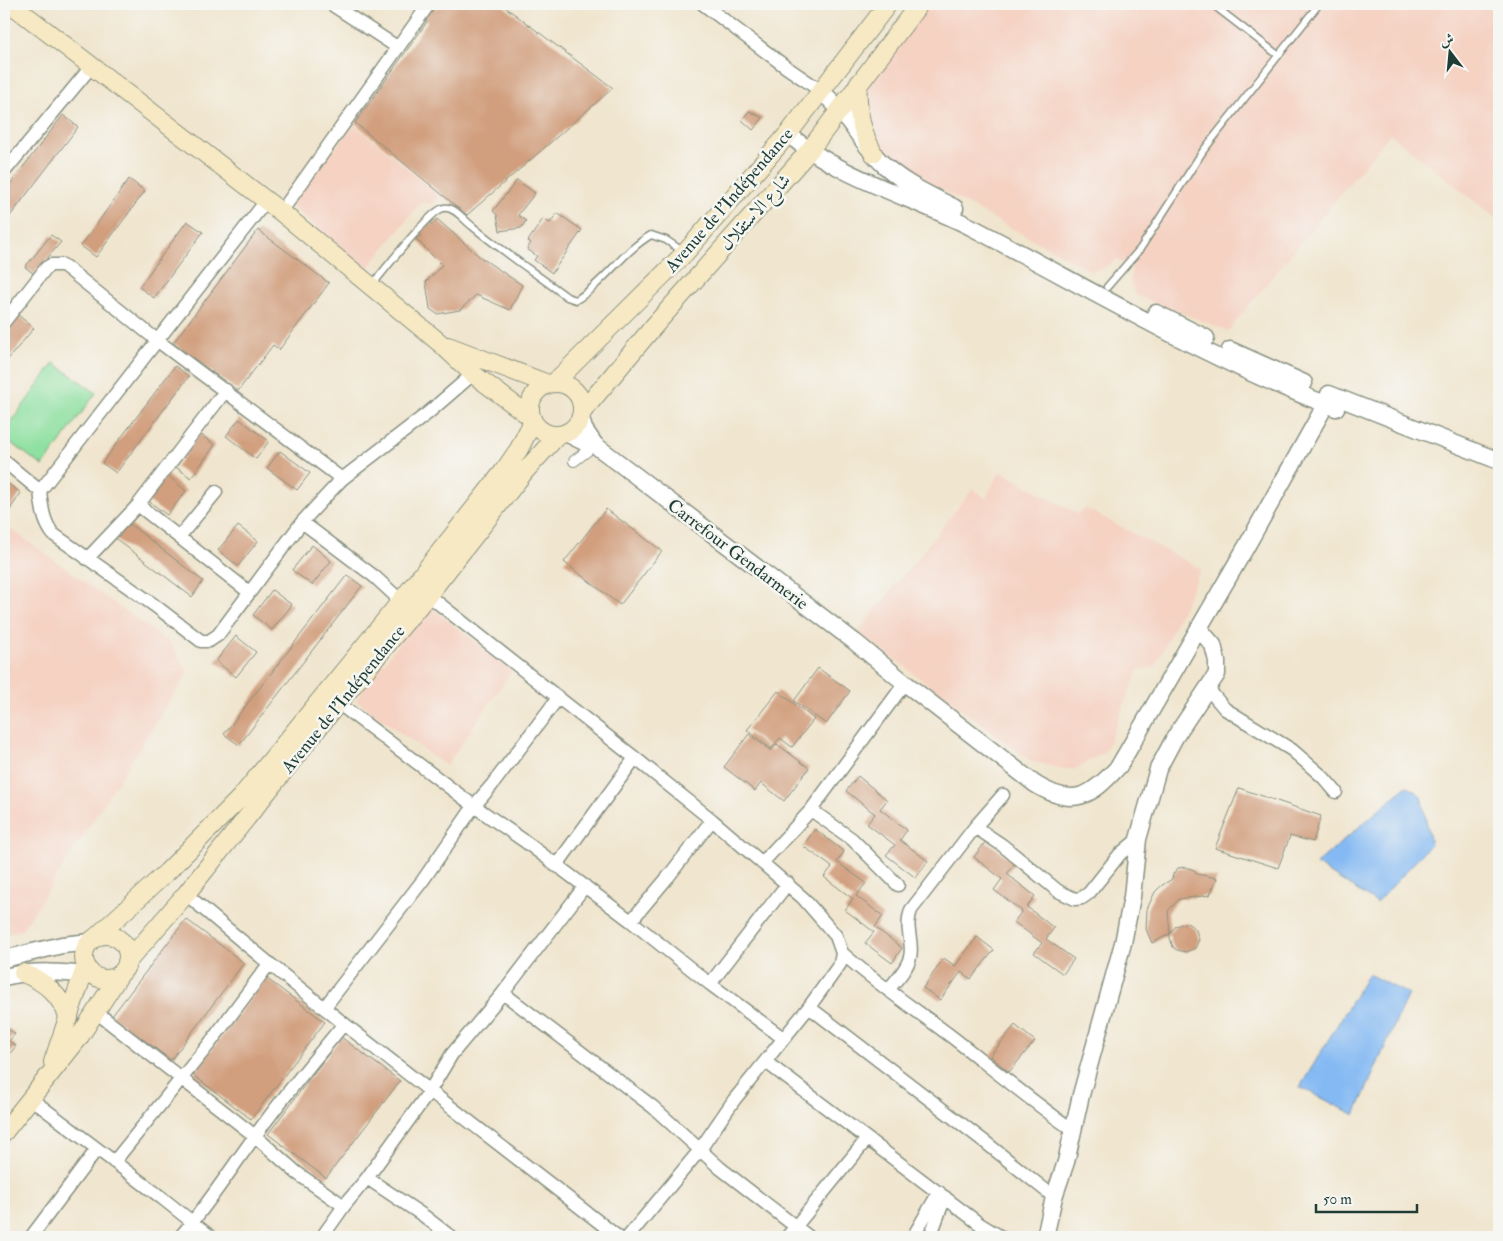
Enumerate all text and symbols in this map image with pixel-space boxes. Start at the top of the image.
north arrow [1426,28,1476,78]
text: ش [1438,30,1456,50]
street label: Avenue de l'Indépendance [660,123,799,278]
street label: شارع الاستقلال [715,169,798,257]
street label: Carrefour Gendarmerie [663,494,813,615]
street label: Avenue de l'Indépendance [276,620,411,779]
scale bar [1316,1181,1417,1213]
text: 50 m [1323,1190,1352,1209]

